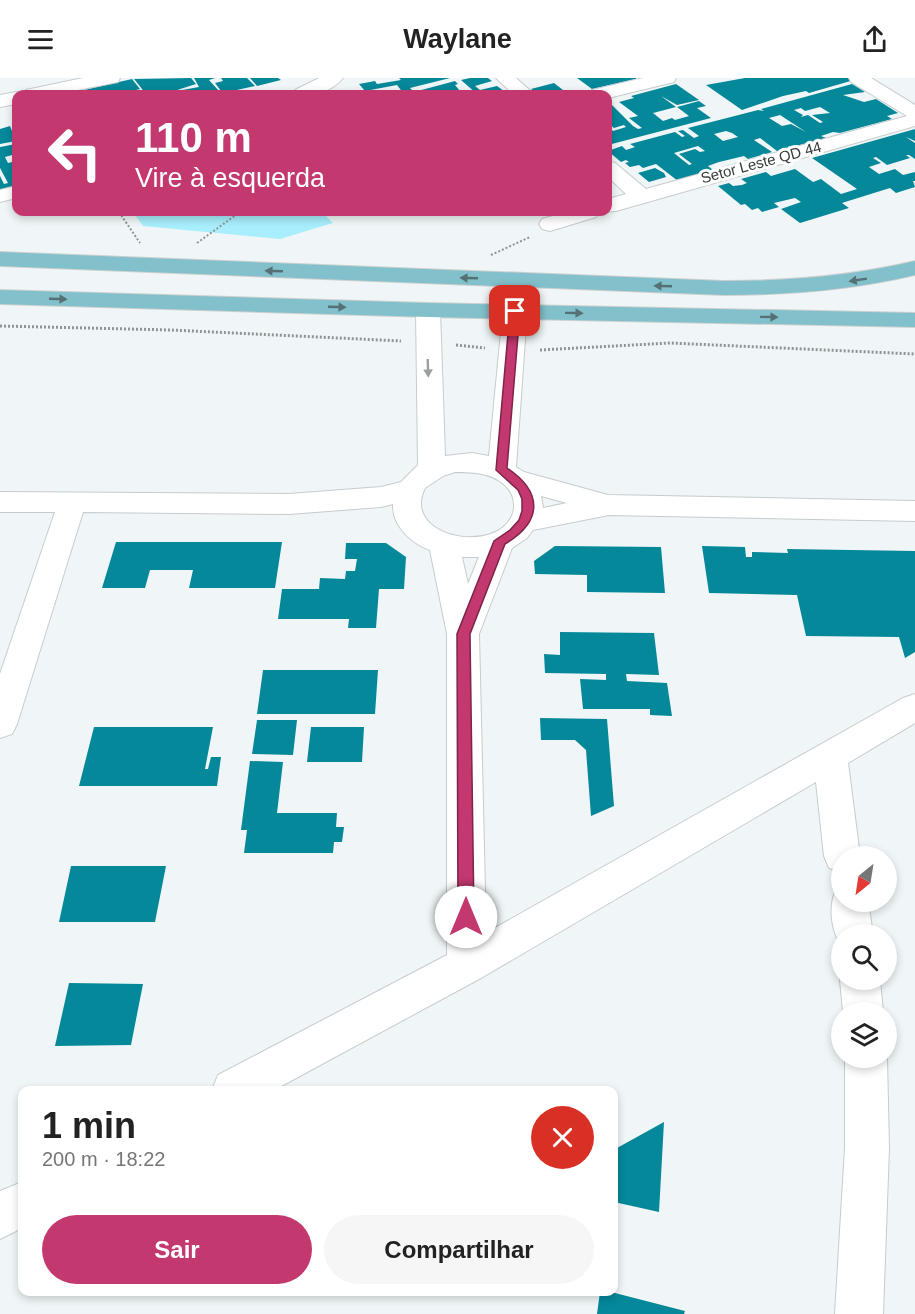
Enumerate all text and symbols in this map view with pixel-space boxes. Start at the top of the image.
icon: menu [24,23,57,56]
icon: share [858,23,891,56]
text: Waylane [403,24,512,54]
icon: left [36,114,114,192]
text: 110 m [135,114,252,161]
street label: Setor Leste QD 44 [699,138,823,186]
text: Vire à esquerda [135,163,325,193]
one-way arrow [264,266,283,275]
one-way arrow [459,274,478,283]
one-way arrow [848,276,867,285]
one-way arrow [654,281,673,291]
pin [489,285,540,336]
one-way arrow [49,294,68,303]
icon: arrive [498,294,531,327]
one-way arrow [328,303,347,312]
one-way arrow [565,308,584,318]
one-way arrow [760,312,779,322]
one-way arrow [424,359,433,378]
north arrow [831,846,897,912]
map controls [831,846,897,1068]
position arrow [434,885,498,949]
button: search [831,924,897,990]
button: layers [831,1002,897,1068]
text: 1 min [42,1105,136,1146]
button: close [531,1106,594,1169]
text: 200 m · 18:22 [42,1148,165,1170]
button: Sair [42,1215,312,1284]
button: Compartilhar [324,1215,594,1284]

